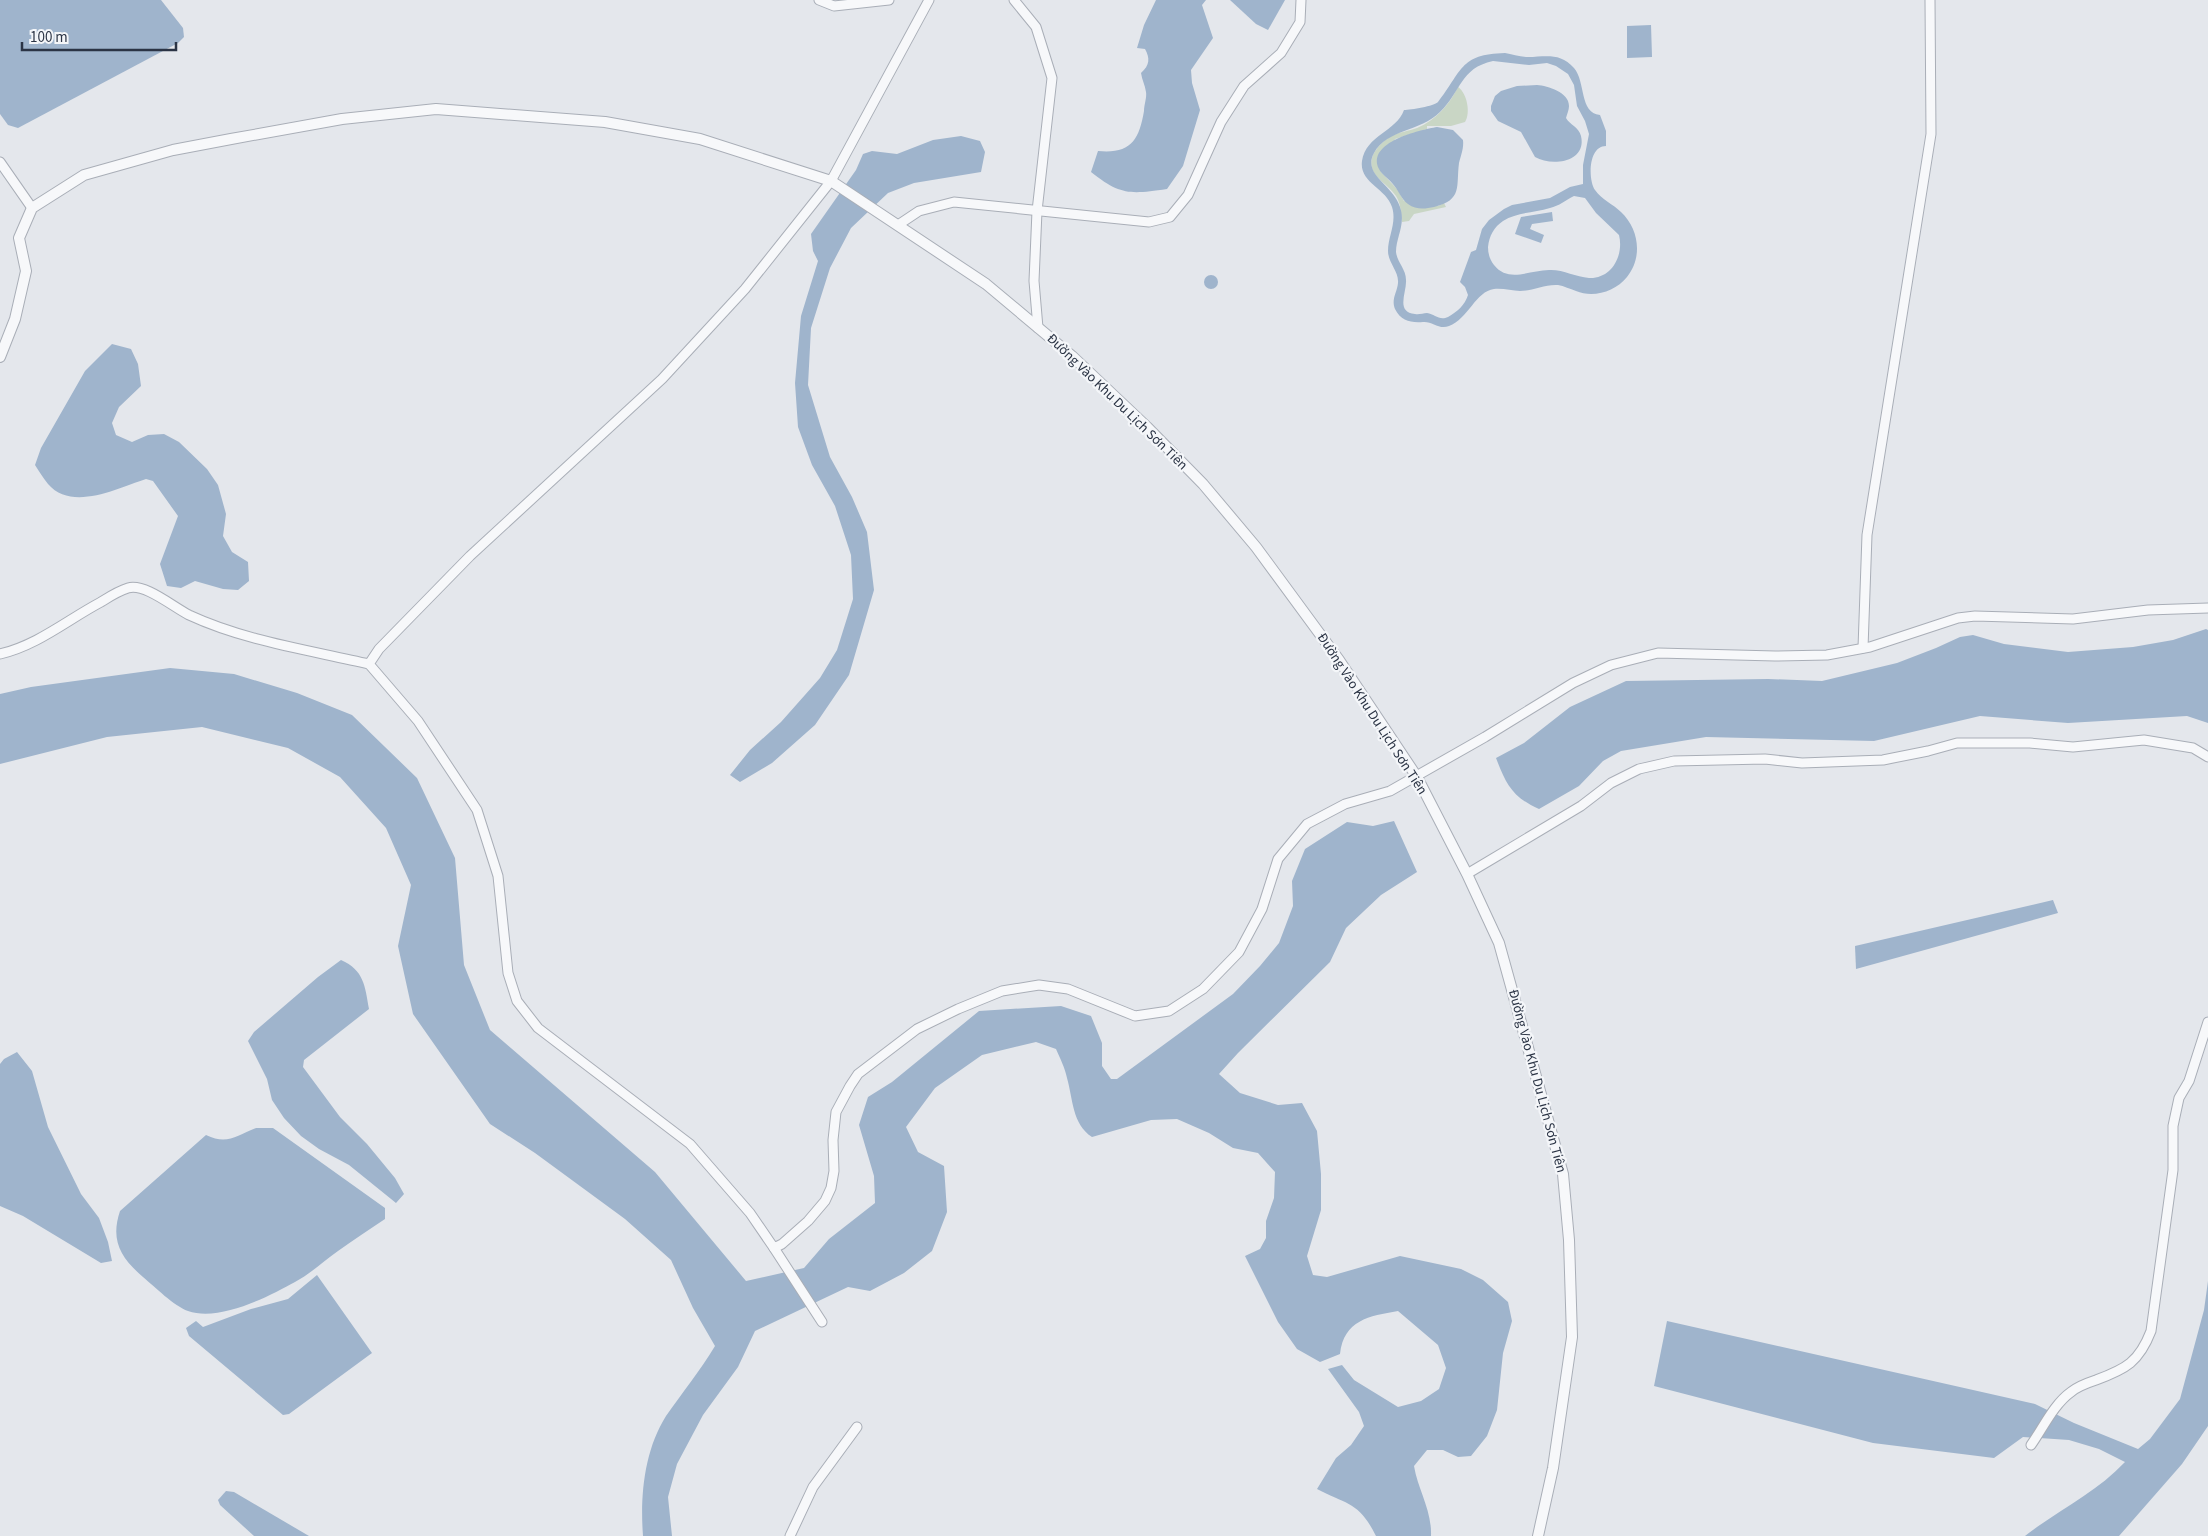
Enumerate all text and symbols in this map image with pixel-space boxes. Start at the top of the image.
scale bar [22,20,176,52]
text: 100 m [30,27,68,48]
street label: Đường Vào Khu Du Lịch Sơn Tiên [1042,329,1192,475]
street label: Đường Vào Khu Du Lịch Sơn Tiên [1312,629,1432,799]
street label: Đường Vào Khu Du Lịch Sơn Tiên [1503,987,1571,1175]

